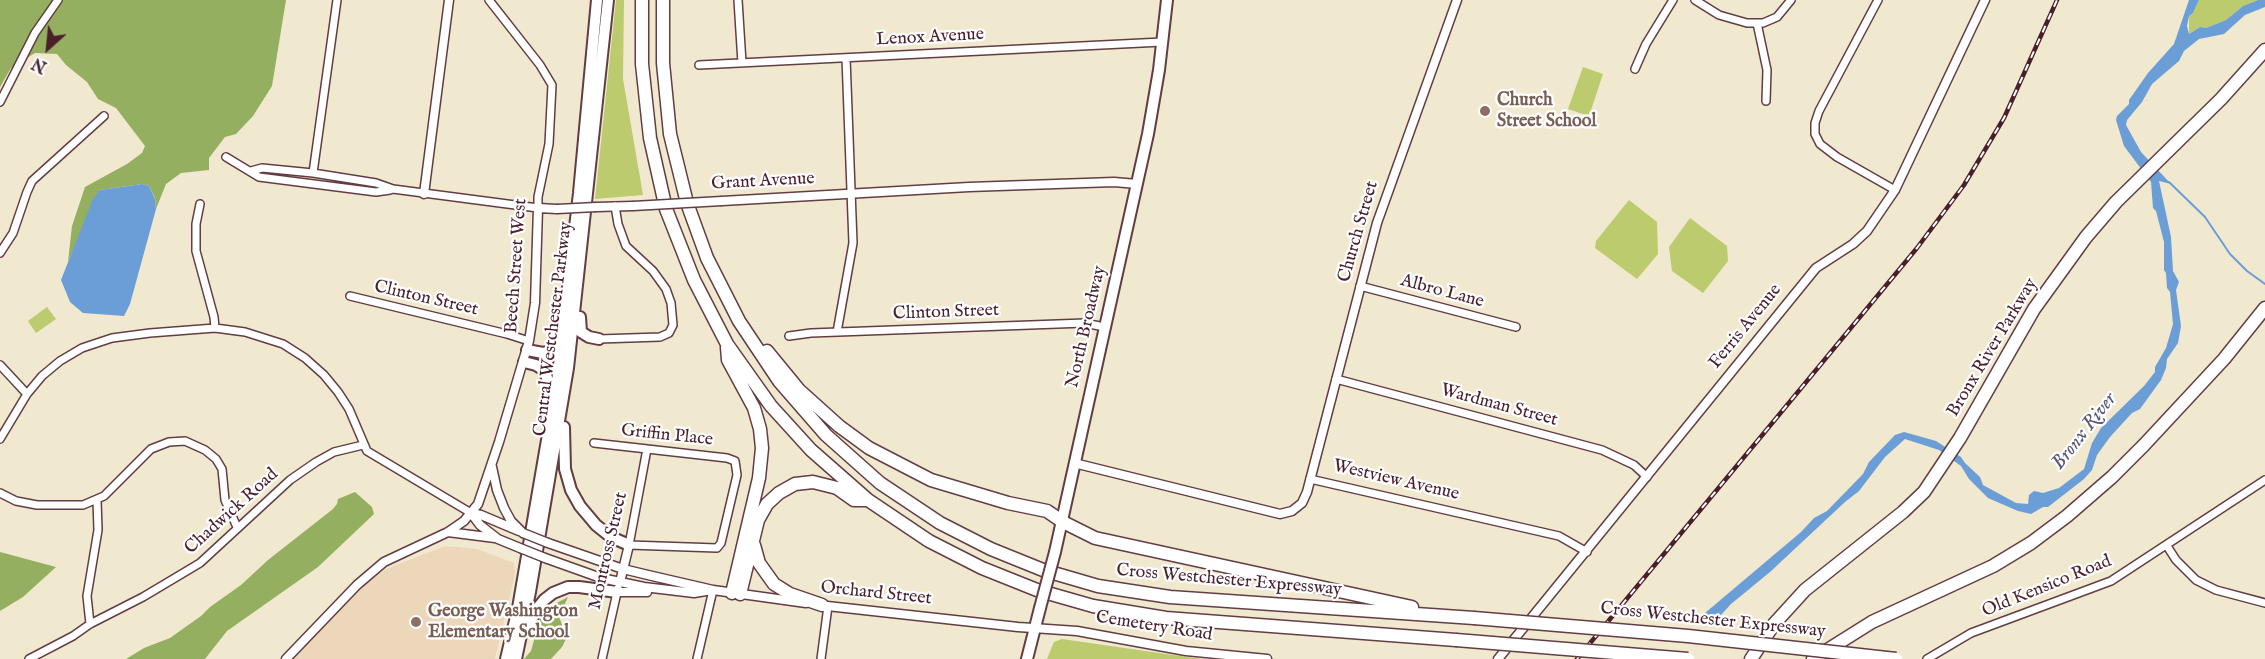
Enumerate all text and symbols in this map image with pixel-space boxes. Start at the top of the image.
north arrow [18,18,78,78]
street label: Lenox Avenue [875,24,985,52]
text: N [29,52,51,76]
place label: Church Street School [1497,90,1596,132]
marker: Church Street School [1478,104,1492,118]
street label: Grant Avenue [711,169,815,195]
street label: Church Street [1334,179,1384,285]
street label: Beech Street West [502,198,532,334]
street label: Central Westchester Parkway [530,220,578,438]
street label: North Broadway [1062,264,1112,390]
street label: Albro Lane [1398,271,1486,313]
street label: Bronx River Parkway [1943,275,2043,421]
street label: Clinton Street [372,277,480,321]
street label: Ferris Avenue [1705,280,1787,374]
street label: Clinton Street [893,300,999,326]
street label: Wardman Street [1438,380,1560,432]
water label: Bronx River [2047,389,2123,475]
street label: Griffin Place [620,420,714,452]
street label: Westview Avenue [1331,456,1461,506]
street label: Chadwick Road [181,464,283,560]
street label: Montross Street [585,490,633,612]
street label: Old Kensico Road [1979,551,2115,623]
street label: Cross Westchester Expressway [1115,560,1343,602]
street label: Orchard Street [819,577,933,611]
street label: Cross Westchester Expressway [1599,598,1827,644]
place label: George Washington Elementary School [428,601,578,644]
street label: Cemetery Road [1094,607,1214,647]
marker: George Washington Elementary School [409,615,423,629]

